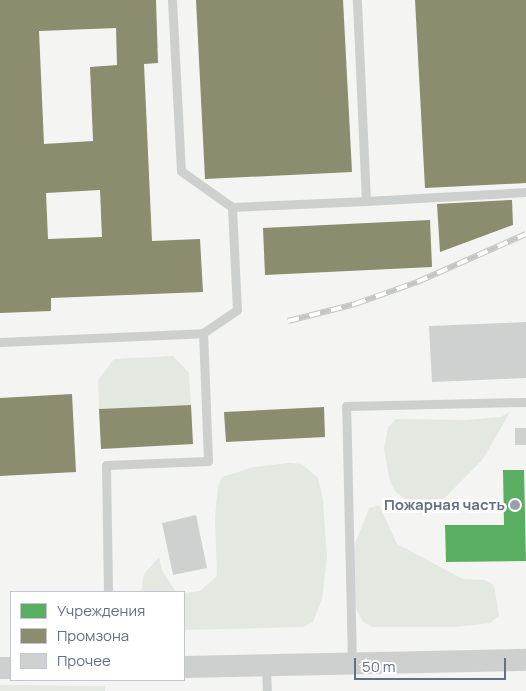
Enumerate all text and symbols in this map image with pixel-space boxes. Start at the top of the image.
place label: Пожарная часть [384,496,505,514]
marker: Пожарная часть [509,499,521,511]
legend [10,591,185,681]
text: Учреждения [57,600,145,621]
text: Промзона [57,625,129,646]
scale bar [356,648,508,680]
text: Прочее [57,650,111,671]
text: 50 m [362,656,396,677]

